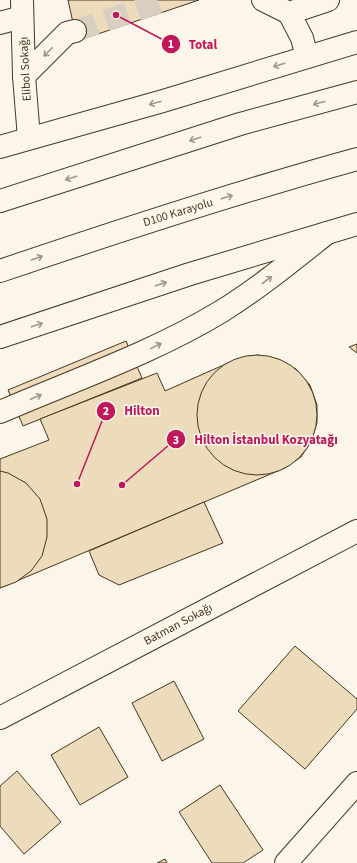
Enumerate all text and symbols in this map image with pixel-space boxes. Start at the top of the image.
callout: Total [161,32,225,57]
street label: Elibol Sokağı [15,36,36,102]
text: 1 [168,36,174,53]
text: Total [189,36,217,54]
one-way arrow [44,47,53,57]
one-way arrow [273,62,286,69]
one-way arrow [313,99,326,107]
one-way arrow [149,100,162,108]
one-way arrow [188,136,201,143]
one-way arrow [65,175,77,183]
one-way arrow [221,193,234,200]
street label: D100 Karayolu [141,194,215,231]
one-way arrow [30,254,43,261]
one-way arrow [262,276,273,284]
one-way arrow [154,280,167,287]
one-way arrow [31,320,43,328]
one-way arrow [149,342,161,349]
one-way arrow [29,392,41,400]
callout: Hilton [96,398,167,423]
text: Hilton [124,402,160,420]
text: 2 [103,403,109,420]
callout: Hilton İstanbul Kozyatağı [166,427,346,452]
text: Hilton İstanbul Kozyatağı [194,431,338,449]
text: 3 [173,432,179,449]
street label: Batman Sokağı [141,599,216,650]

